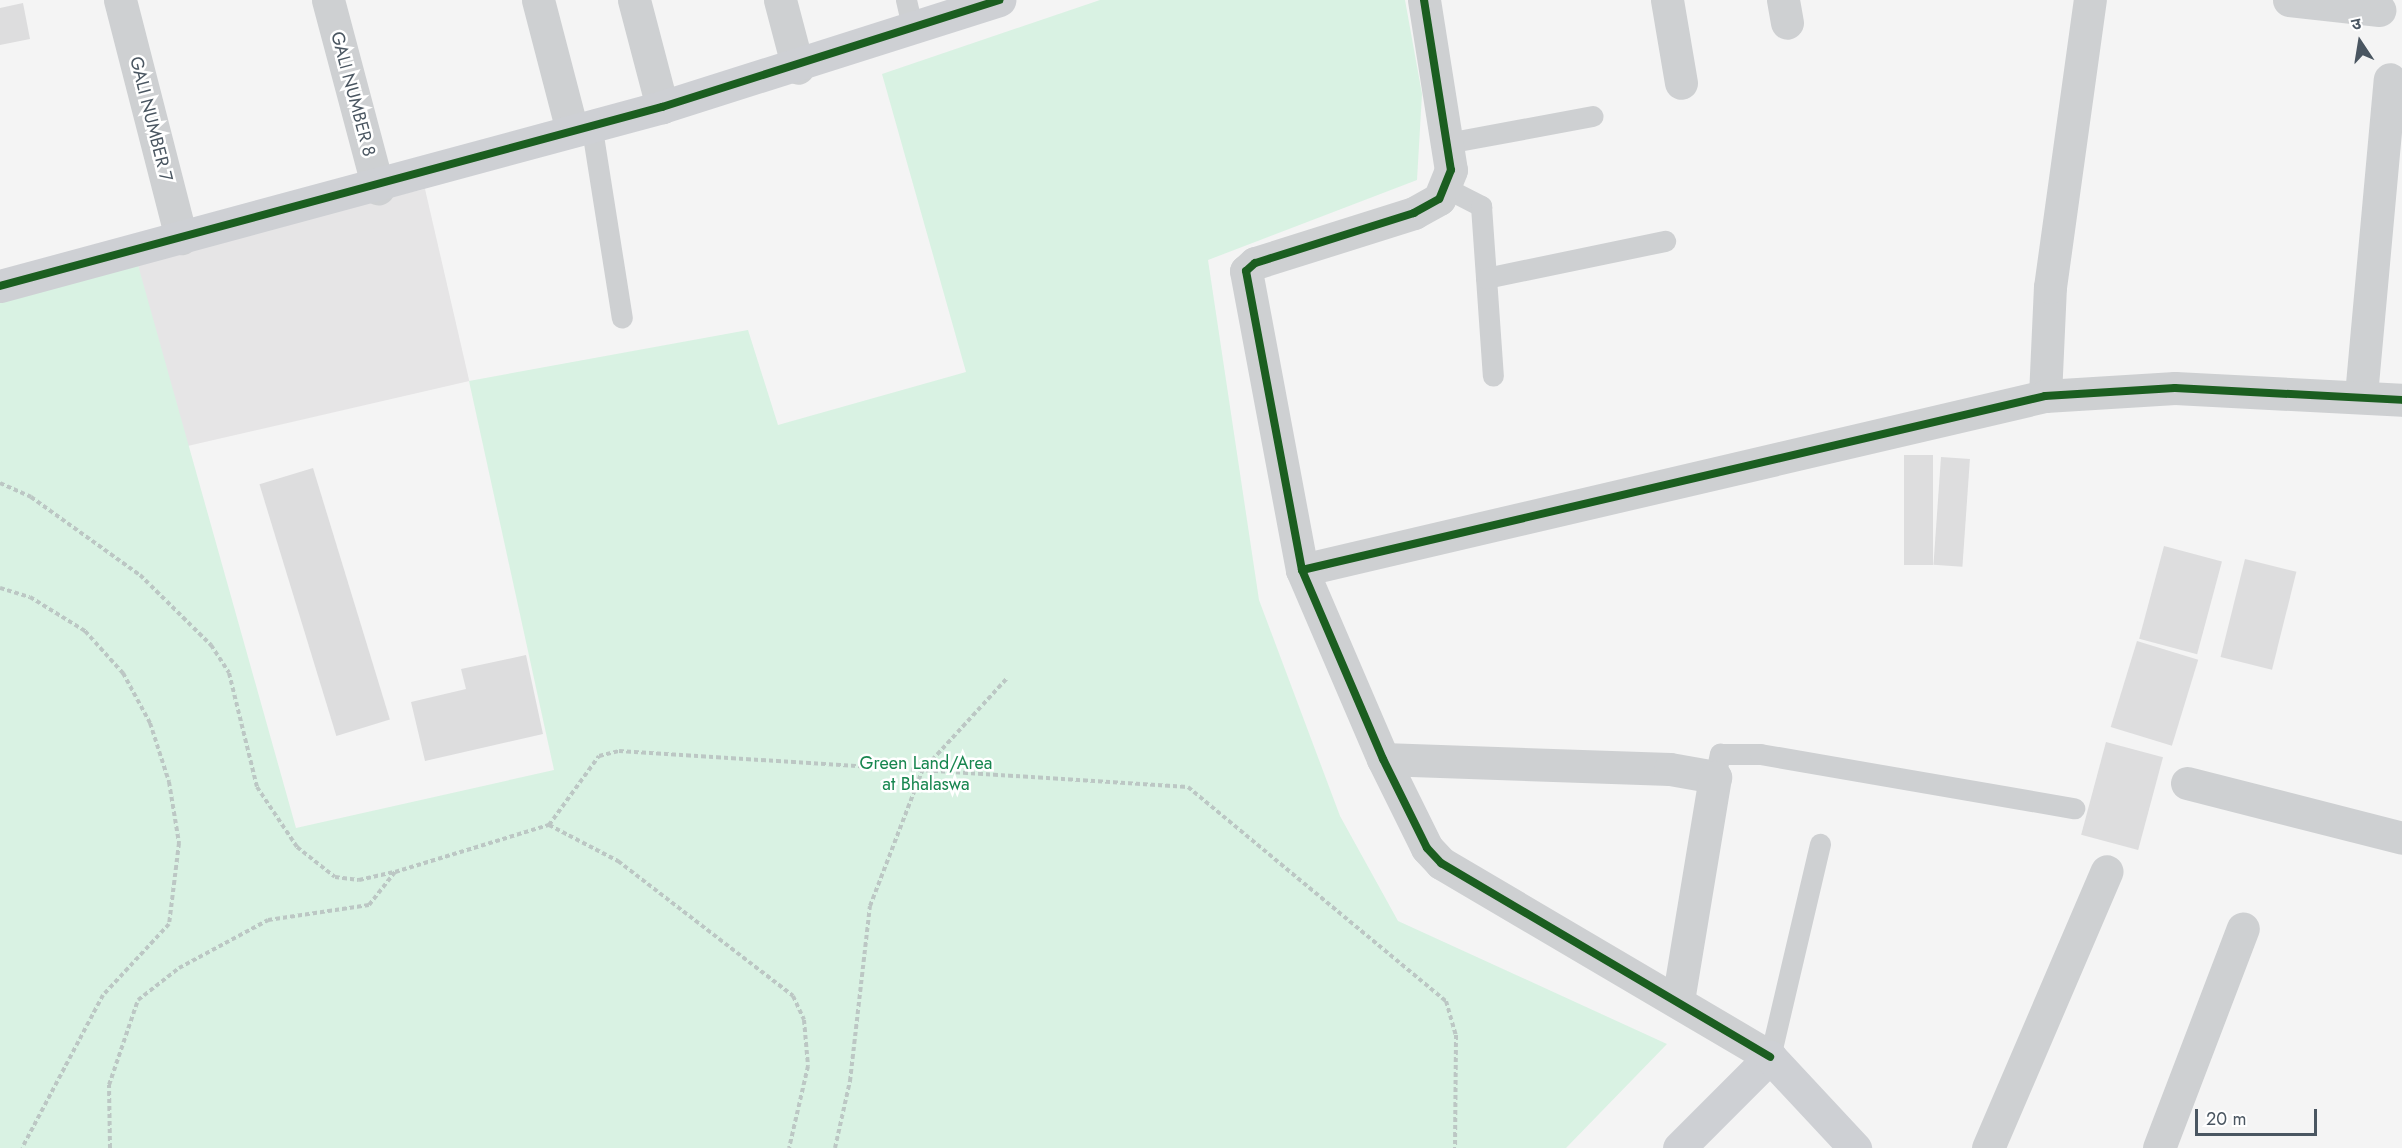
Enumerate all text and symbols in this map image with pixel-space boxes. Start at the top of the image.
north arrow [2330,12,2390,72]
text: उ [2349,12,2363,36]
street label: GALI NUMBER 8 [326,29,380,159]
street label: GALI NUMBER 7 [125,54,177,184]
park label: Green Land/Area at Bhalaswa [860,753,992,795]
scale bar [2198,1097,2320,1135]
text: 20 m [2206,1106,2246,1132]

